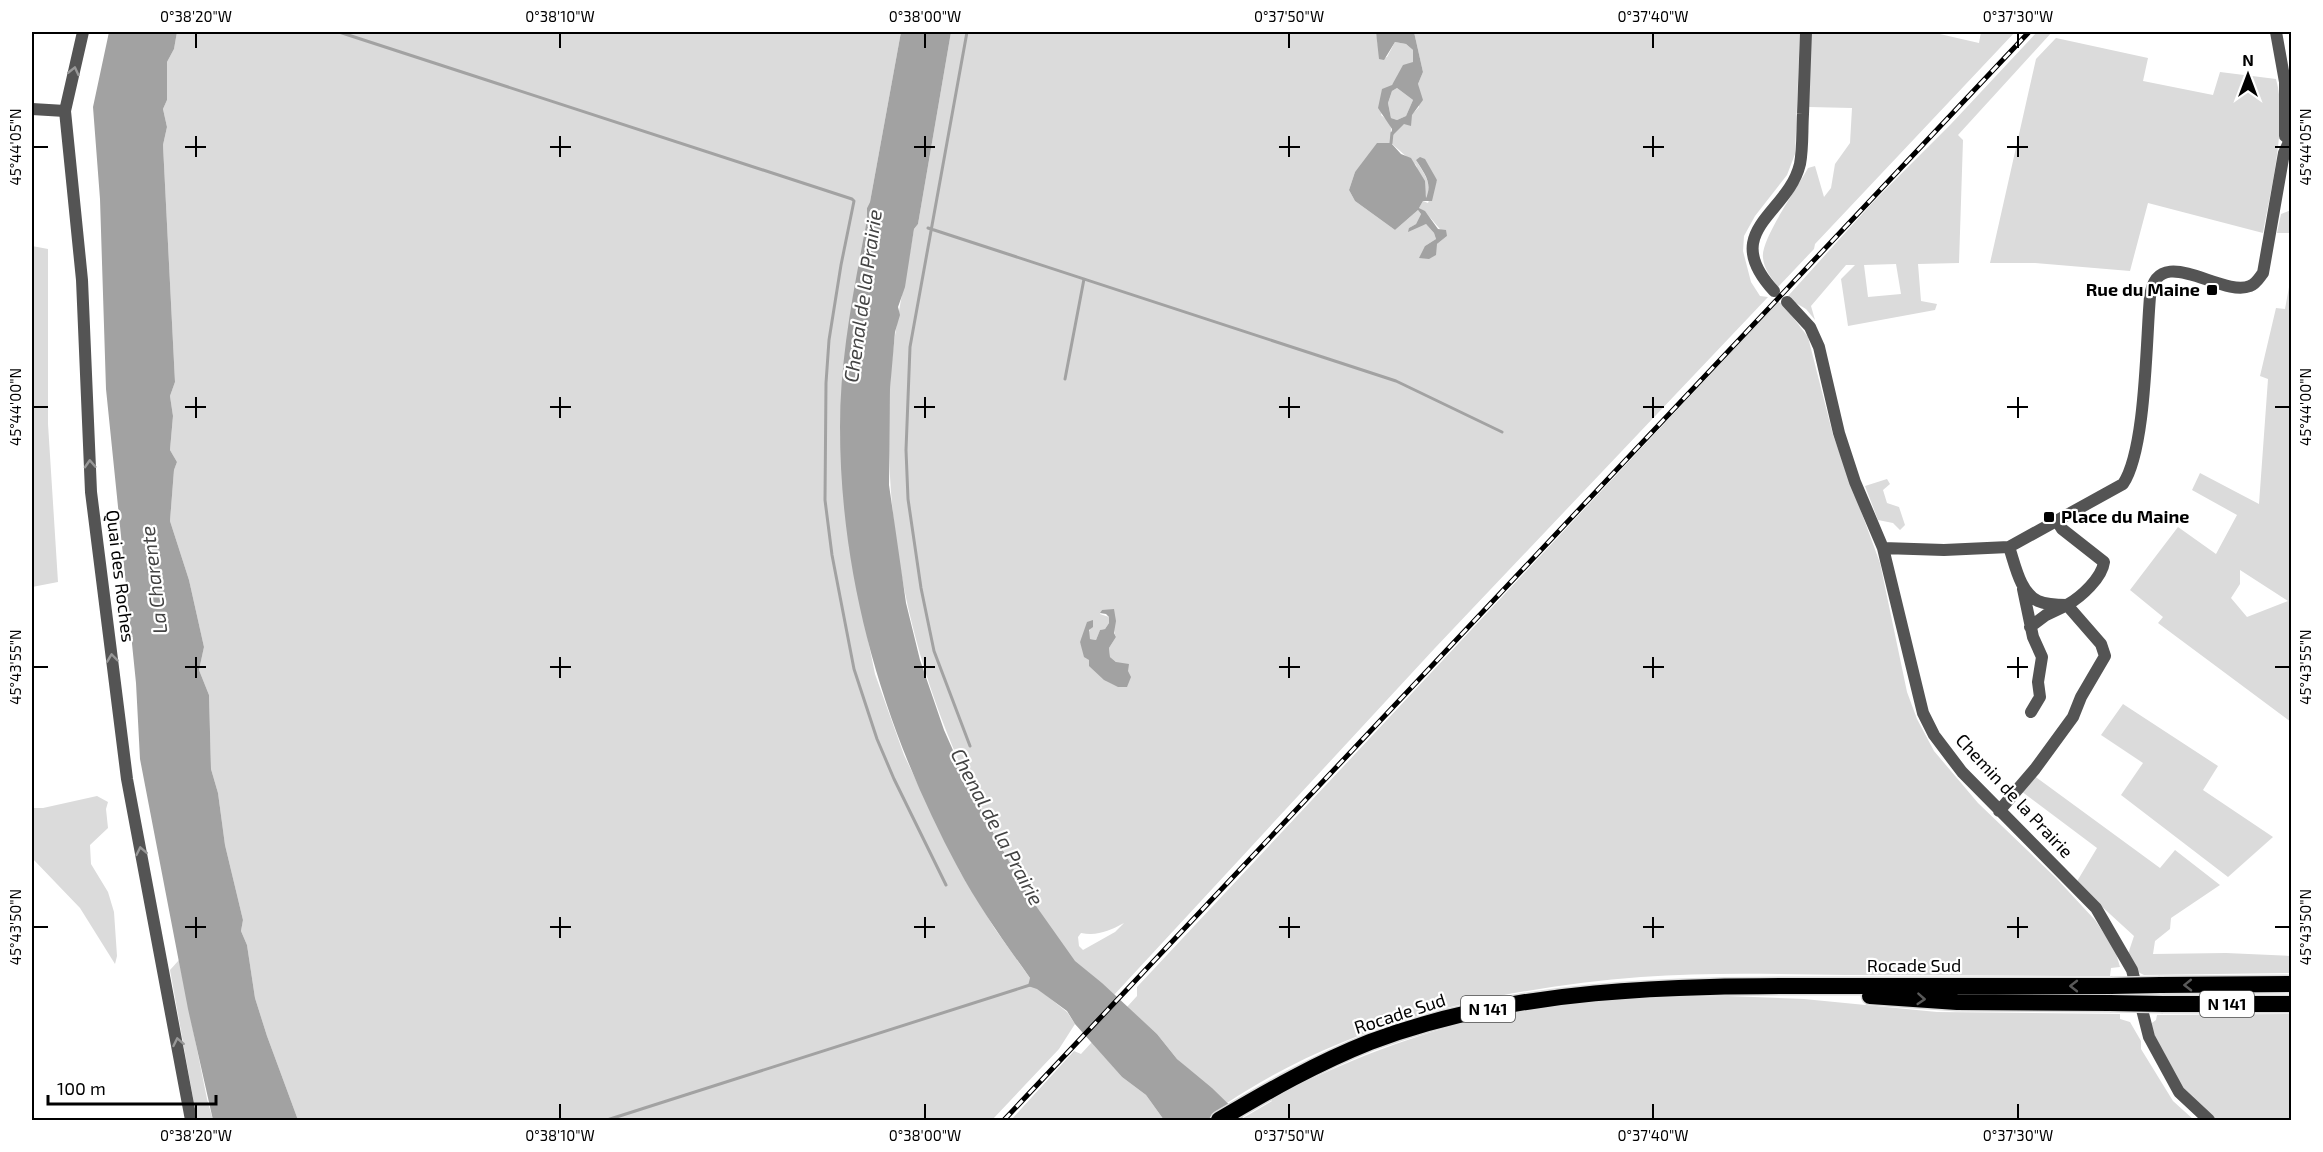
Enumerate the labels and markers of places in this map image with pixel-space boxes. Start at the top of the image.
place label: Rue du Maine [2086,278,2200,300]
marker: Rue du Maine [2205,283,2219,297]
place label: Place du Maine [2061,505,2189,527]
marker: Place du Maine [2042,510,2056,524]

